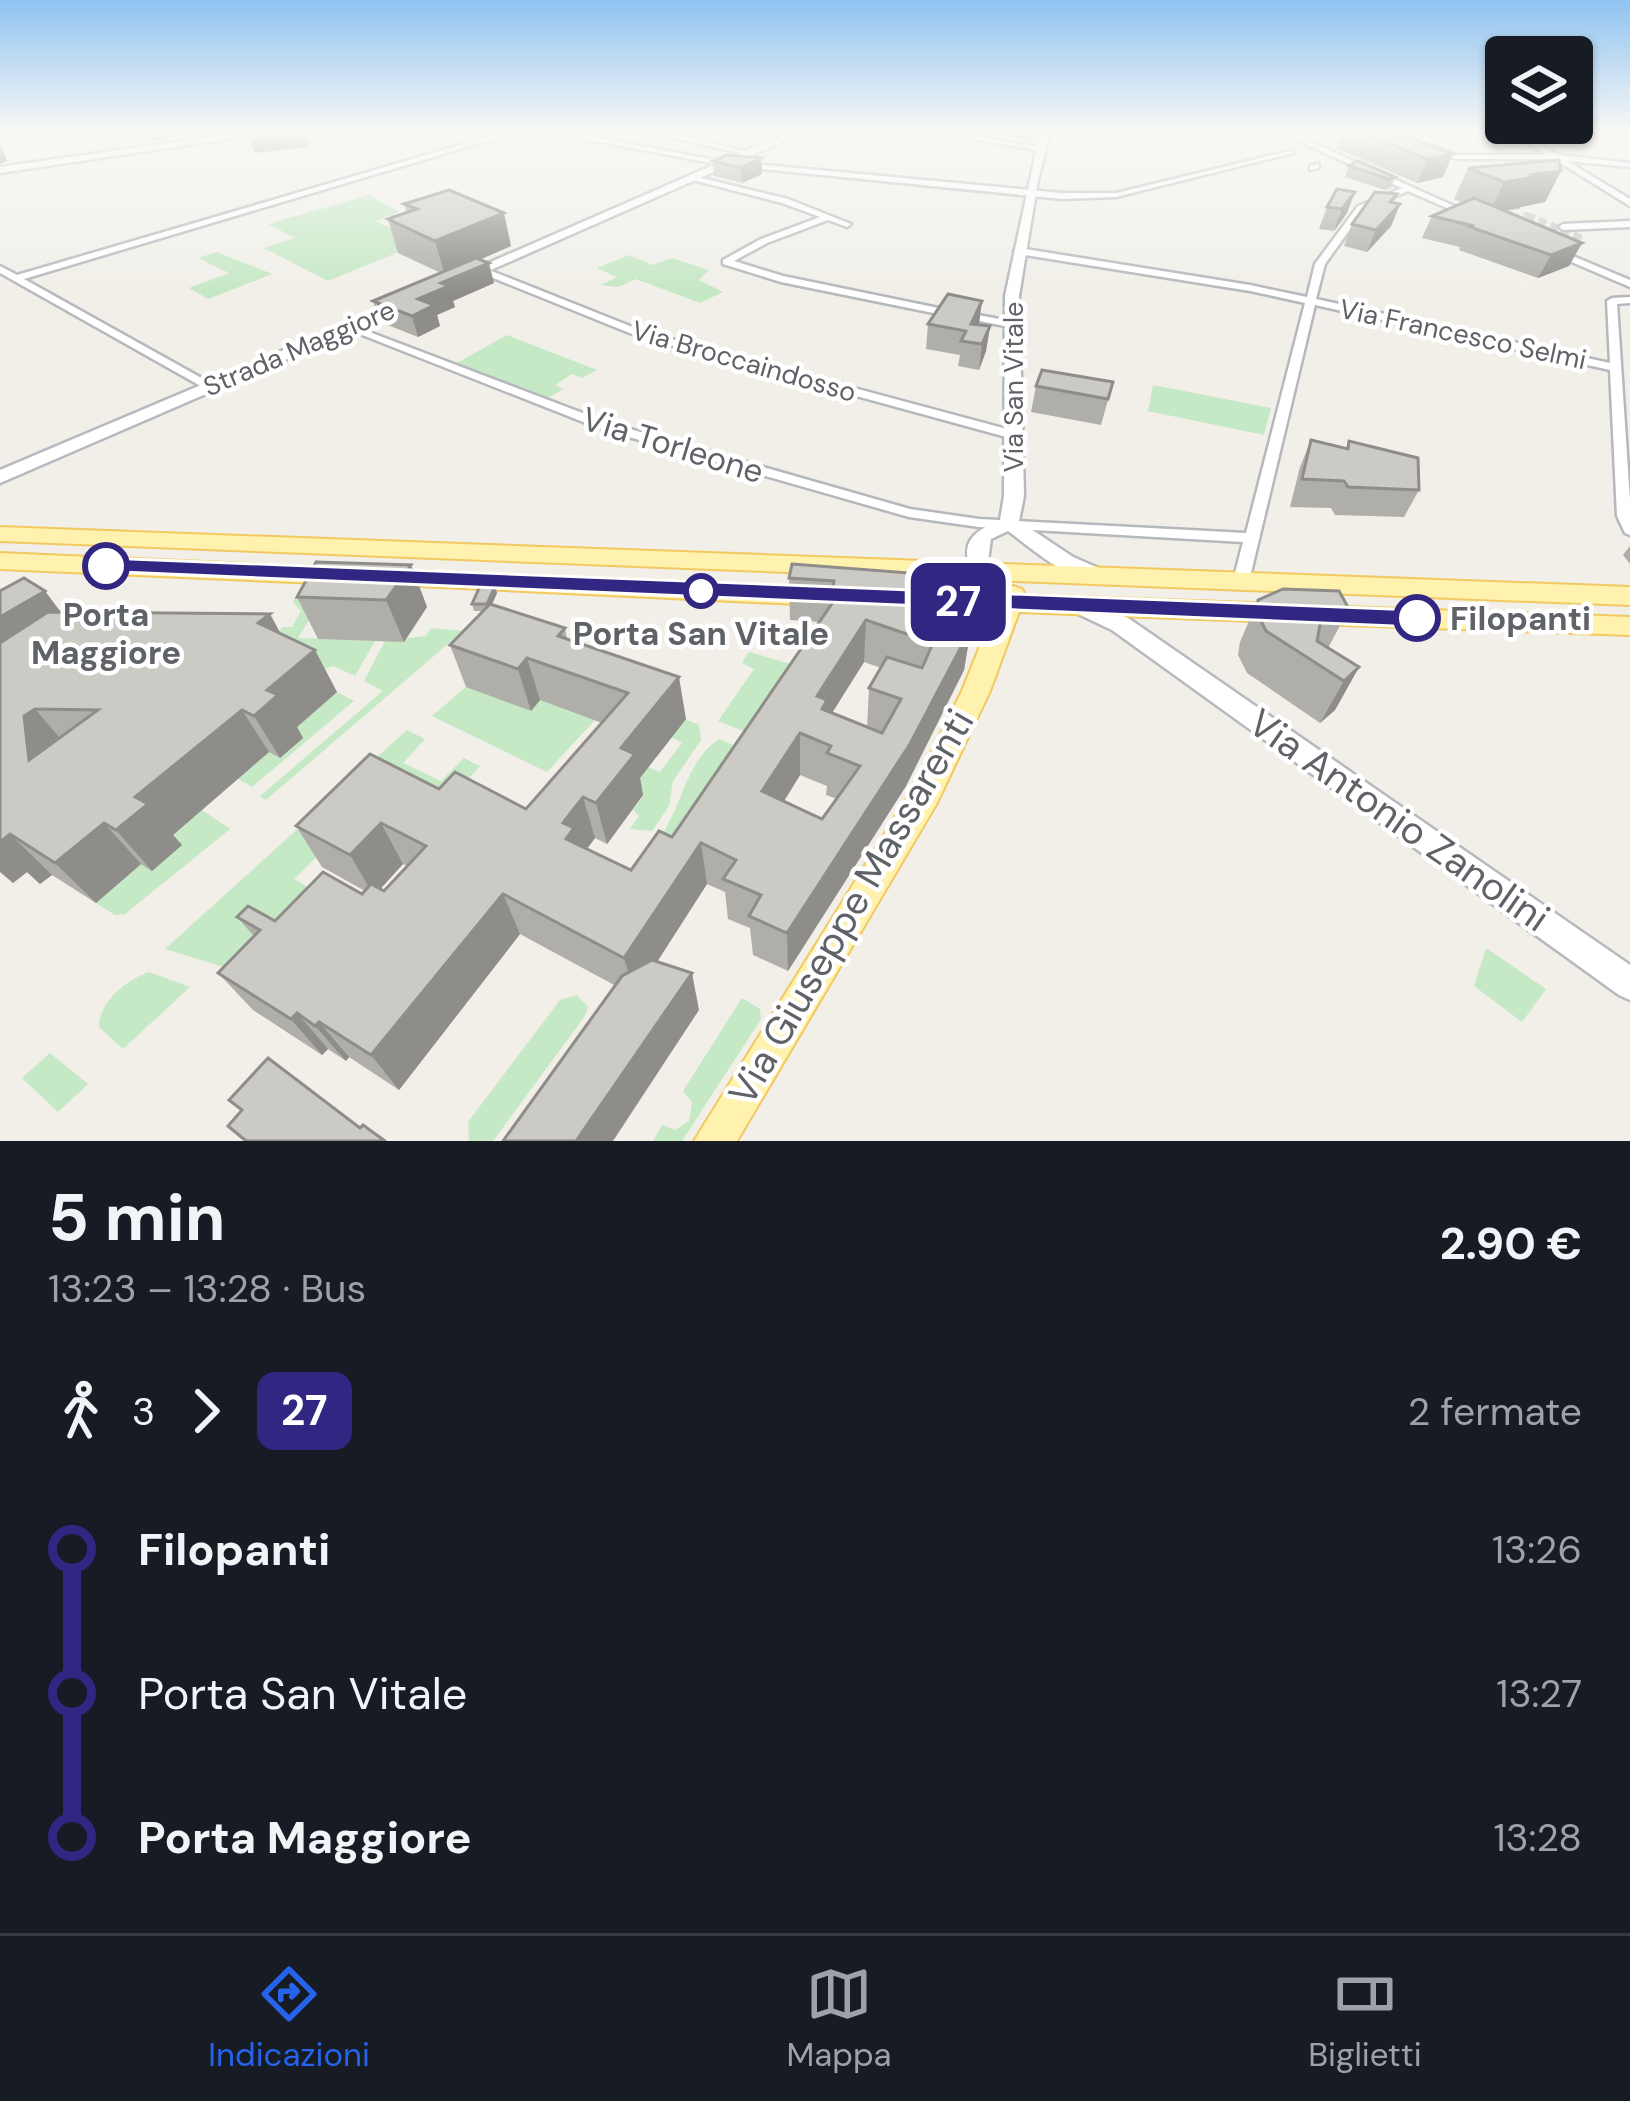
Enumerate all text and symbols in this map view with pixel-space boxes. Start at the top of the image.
map controls [1485,36,1593,144]
button: layers [1485,36,1593,144]
street label: Via Francesco Selmi [1336,291,1590,377]
street label: Strada Maggiore [198,292,400,404]
street label: Via San Vitale [996,302,1031,472]
street label: Via Broccaindosso [628,312,860,410]
street label: Via Torleone [577,397,769,493]
marker: Porta Maggiore [84,544,128,588]
line badge: 27 [904,563,1012,641]
text: 27 [935,574,981,629]
marker: Porta San Vitale [685,575,717,607]
place label: Porta Maggiore [31,593,181,674]
marker: Filopanti [1395,596,1439,640]
place label: Filopanti [1450,597,1591,640]
place label: Porta San Vitale [573,612,829,655]
street label: Via Antonio Zanolini [1239,697,1559,943]
street label: Via Giuseppe Massarenti [717,700,985,1114]
text: 5 min [48,1175,225,1260]
text: 2.90 € [1440,1214,1582,1273]
text: 13:23 – 13:28 · Bus [48,1263,366,1314]
icon: walk [48,1378,114,1444]
icon: forward [173,1378,239,1444]
text: 27 [281,1383,328,1438]
text: 3 [132,1386,155,1437]
text: 2 fermate [1408,1386,1582,1437]
text: Filopanti [138,1520,330,1579]
text: 13:26 [1492,1524,1582,1575]
text: Porta San Vitale [138,1664,467,1723]
text: 13:27 [1496,1668,1582,1719]
text: Porta Maggiore [138,1808,472,1867]
text: 13:28 [1493,1812,1582,1863]
tab: Indicazioni [208,1961,370,2076]
tab: Mappa [787,1961,892,2076]
tab: Biglietti [1308,1961,1422,2076]

